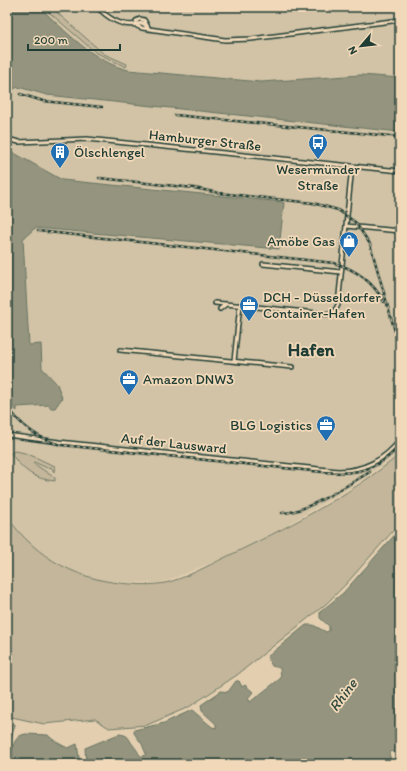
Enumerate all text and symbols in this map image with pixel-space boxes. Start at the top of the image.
scale bar [28,26,120,52]
north arrow [341,26,381,66]
text: 200 m [34,33,68,47]
text: N [345,44,360,57]
street label: Hamburger Straße [148,126,262,155]
bus stop icon: Wesermünder Straße [307,132,329,160]
building icon: Ölschlengel [49,141,71,169]
place label: Ölschlengel [74,144,145,161]
place label: Wesermünder Straße [276,161,360,194]
shop icon: Amöbe Gas [338,230,360,258]
place label: Amöbe Gas [267,233,335,250]
place label: DCH - Düsseldorfer Container-Hafen [263,289,381,322]
office icon: DCH - Düsseldorfer Container-Hafen [238,294,260,322]
district label: Hafen [288,339,335,361]
office icon: Amazon DNW3 [118,368,140,396]
place label: Amazon DNW3 [143,371,234,388]
office icon: BLG Logistics [315,414,337,442]
place label: BLG Logistics [230,417,312,434]
street label: Auf der Lausward [120,430,228,458]
water label: Rhine [325,674,362,715]

